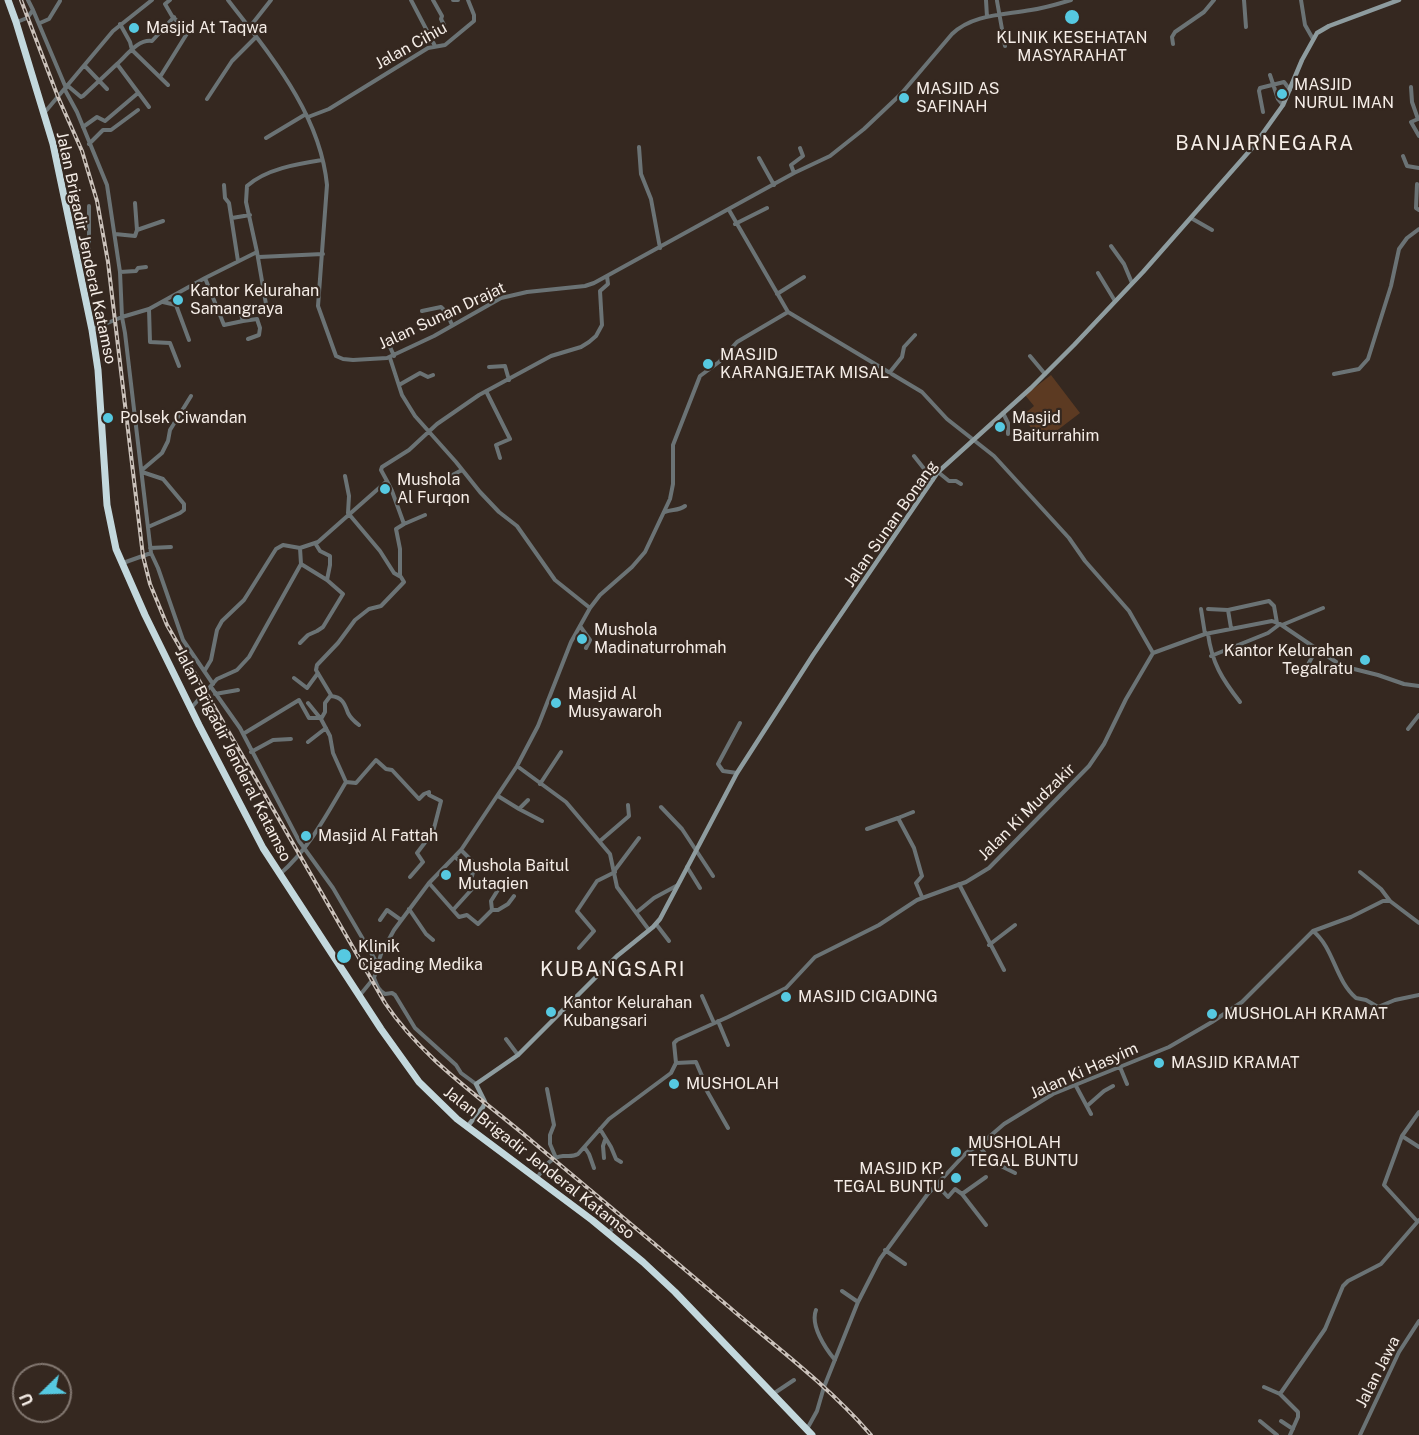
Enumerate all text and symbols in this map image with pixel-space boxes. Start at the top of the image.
marker: KLINIK KESEHATAN MASYARAHAT [1063,8,1081,26]
place label: Masjid At Taqwa [146,18,267,38]
street label: Jalan Cihiu [372,18,450,74]
marker: Masjid At Taqwa [127,21,141,35]
place label: KLINIK KESEHATAN MASYARAHAT [996,28,1148,66]
place label: MASJID NURUL IMAN [1294,75,1394,113]
place label: MASJID AS SAFINAH [916,79,1000,117]
marker: MASJID NURUL IMAN [1275,87,1289,101]
marker: MASJID AS SAFINAH [897,91,911,105]
street label: Jalan Brigadir Jenderal Katamso [52,130,120,366]
district label: BANJARNEGARA [1175,132,1355,156]
street label: Jalan Sunan Drajat [375,278,509,354]
place label: Kantor Kelurahan Samangraya [190,281,319,319]
marker: Kantor Kelurahan Samangraya [171,293,185,307]
place label: MASJID KARANGJETAK MISAL [720,345,889,383]
marker: MASJID KARANGJETAK MISAL [701,357,715,371]
place label: Polsek Ciwandan [120,408,247,428]
place label: Masjid Baiturrahim [1012,408,1099,446]
marker: Polsek Ciwandan [101,411,115,425]
marker: Masjid Baiturrahim [993,420,1007,434]
street label: Jalan Sunan Bonang [840,457,942,591]
place label: Mushola Al Furqon [397,470,470,508]
marker: Mushola Al Furqon [378,482,392,496]
place label: Mushola Madinaturrohmah [594,620,726,658]
marker: Mushola Madinaturrohmah [575,632,589,646]
place label: Kantor Kelurahan Tegalratu [1224,641,1353,679]
street label: Jalan Brigadir Jenderal Katamso [171,645,295,865]
marker: Kantor Kelurahan Tegalratu [1358,653,1372,667]
place label: Masjid Al Musyawaroh [568,684,662,722]
marker: Masjid Al Musyawaroh [549,696,563,710]
street label: Jalan Ki Mudzakir [974,759,1080,865]
place label: Masjid Al Fattah [318,826,438,846]
marker: Masjid Al Fattah [299,829,313,843]
place label: Mushola Baitul Mutaqien [458,856,569,894]
marker: Mushola Baitul Mutaqien [439,868,453,882]
place label: Klinik Cigading Medika [358,937,483,975]
marker: Klinik Cigading Medika [335,947,353,965]
district label: KUBANGSARI [540,958,686,982]
place label: MASJID CIGADING [798,987,938,1007]
marker: MASJID CIGADING [779,990,793,1004]
place label: Kantor Kelurahan Kubangsari [563,993,692,1031]
place label: MUSHOLAH KRAMAT [1224,1004,1388,1024]
marker: Kantor Kelurahan Kubangsari [544,1005,558,1019]
marker: MUSHOLAH KRAMAT [1205,1007,1219,1021]
street label: Jalan Ki Hasyim [1027,1039,1141,1103]
place label: MASJID KRAMAT [1171,1053,1300,1073]
marker: MASJID KRAMAT [1152,1056,1166,1070]
place label: MUSHOLAH [686,1074,779,1094]
marker: MUSHOLAH [667,1077,681,1091]
street label: Jalan Brigadir Jenderal Katamso [440,1082,638,1244]
place label: MUSHOLAH TEGAL BUNTU [968,1133,1078,1171]
marker: MUSHOLAH TEGAL BUNTU [949,1145,963,1159]
place label: MASJID KP. TEGAL BUNTU [834,1159,944,1197]
marker: MASJID KP. TEGAL BUNTU [949,1171,963,1185]
street label: Jalan Jawa [1352,1333,1404,1411]
north arrow [12,1363,72,1423]
text: U [16,1390,38,1408]

